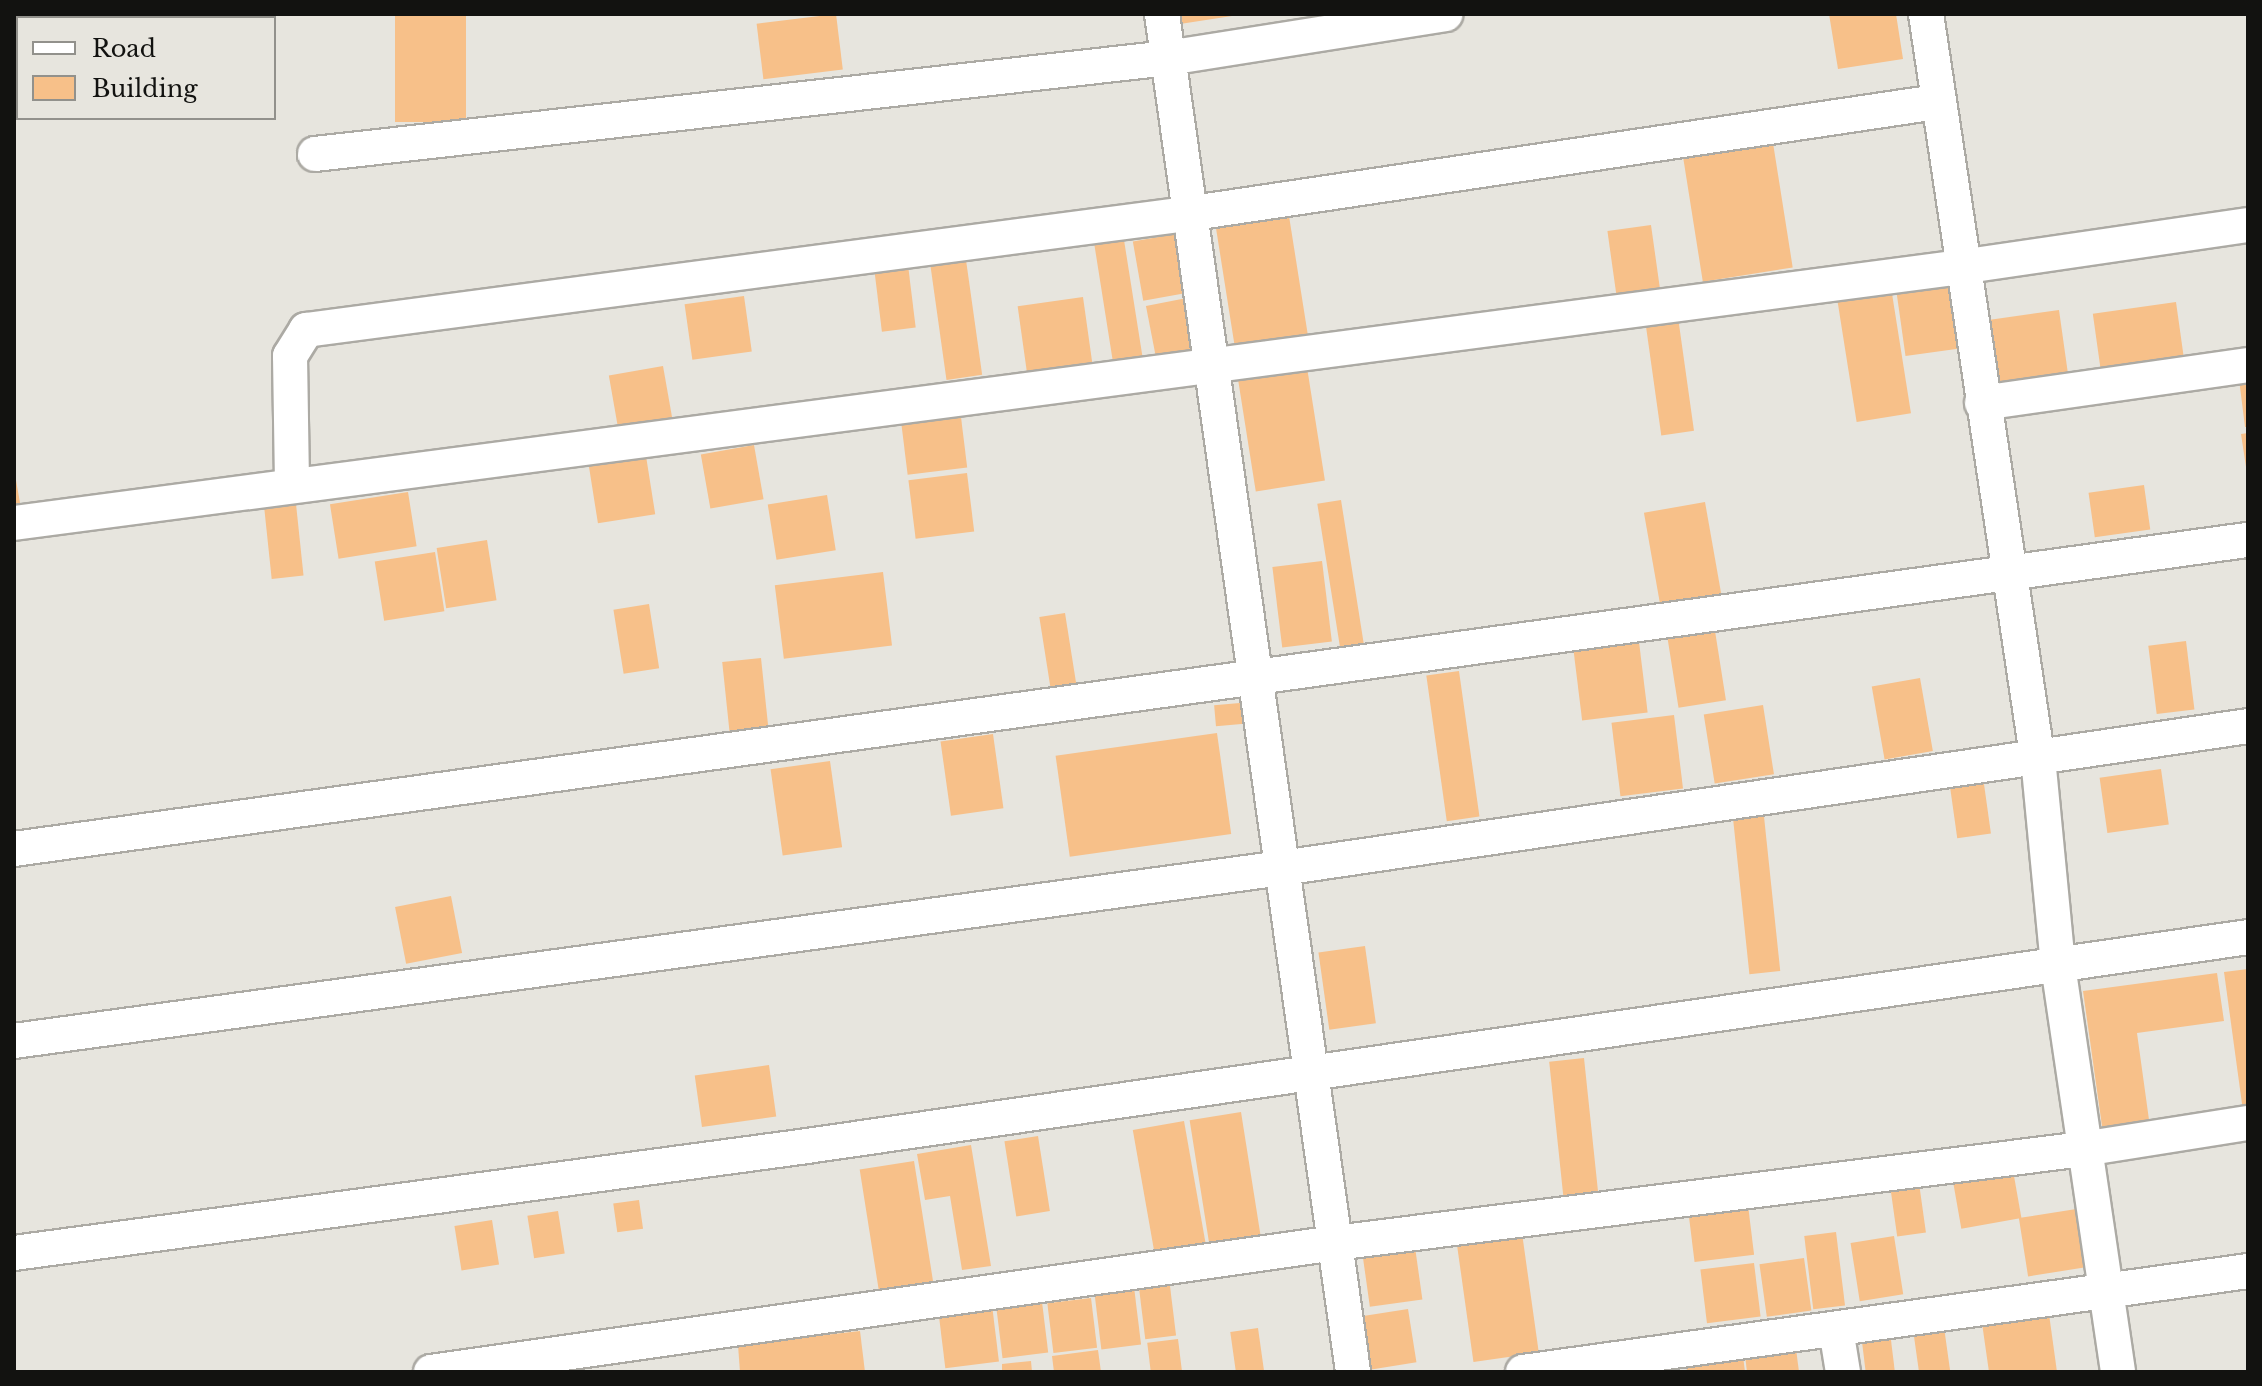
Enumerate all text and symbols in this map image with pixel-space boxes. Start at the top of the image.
legend [16,16,276,120]
text: Road [92,34,156,63]
text: Building [92,74,198,103]

